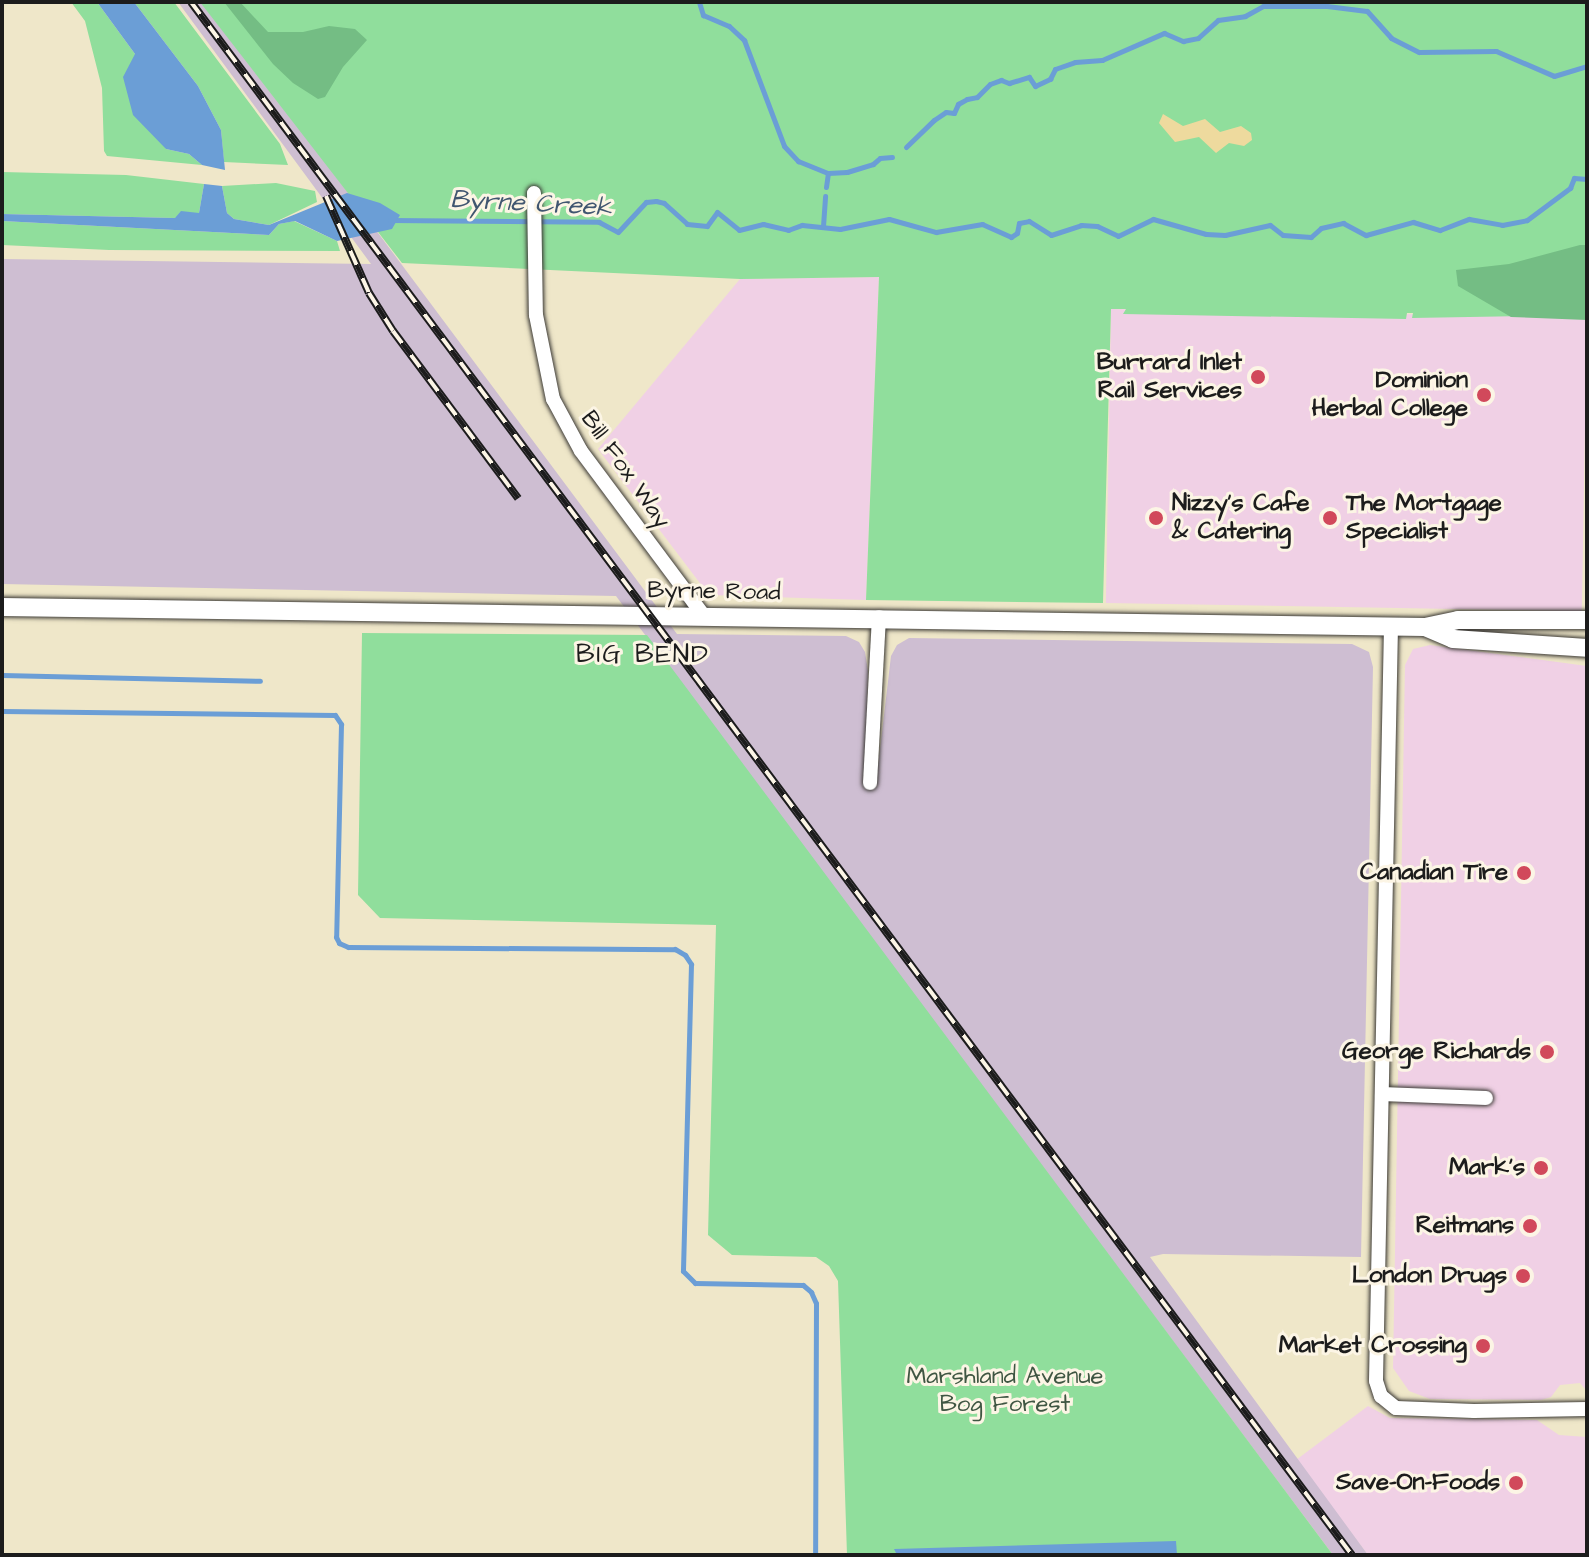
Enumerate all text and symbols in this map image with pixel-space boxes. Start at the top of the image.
water label: Byrne Creek [450,184,612,224]
place label: Burrard Inlet Rail Services [1097,349,1242,405]
place label: Dominion Herbal College [1312,367,1468,423]
marker: Burrard Inlet Rail Services [1249,368,1267,386]
marker: Dominion Herbal College [1475,386,1493,404]
street label: Bill Fox Way [574,406,676,534]
place label: Nizzy's Cafe & Catering [1172,490,1310,546]
place label: The Mortgage Specialist [1346,490,1502,546]
marker: Nizzy's Cafe & Catering [1147,509,1165,527]
marker: The Mortgage Specialist [1321,509,1339,527]
street label: Byrne Road [647,576,781,608]
district label: BIG BEND [576,639,710,671]
place label: Canadian Tire [1360,859,1508,887]
marker: Canadian Tire [1515,864,1533,882]
place label: George Richards [1342,1038,1531,1066]
marker: George Richards [1538,1043,1556,1061]
place label: Mark's [1449,1154,1525,1182]
marker: Mark's [1532,1159,1550,1177]
place label: Reitmans [1416,1212,1514,1240]
marker: Reitmans [1521,1217,1539,1235]
place label: London Drugs [1352,1262,1507,1290]
marker: London Drugs [1514,1267,1532,1285]
place label: Market Crossing [1279,1332,1467,1360]
marker: Market Crossing [1474,1337,1492,1355]
park label: Marshland Avenue Bog Forest [906,1363,1104,1419]
place label: Save-On-Foods [1336,1469,1500,1497]
marker: Save-On-Foods [1507,1474,1525,1492]

